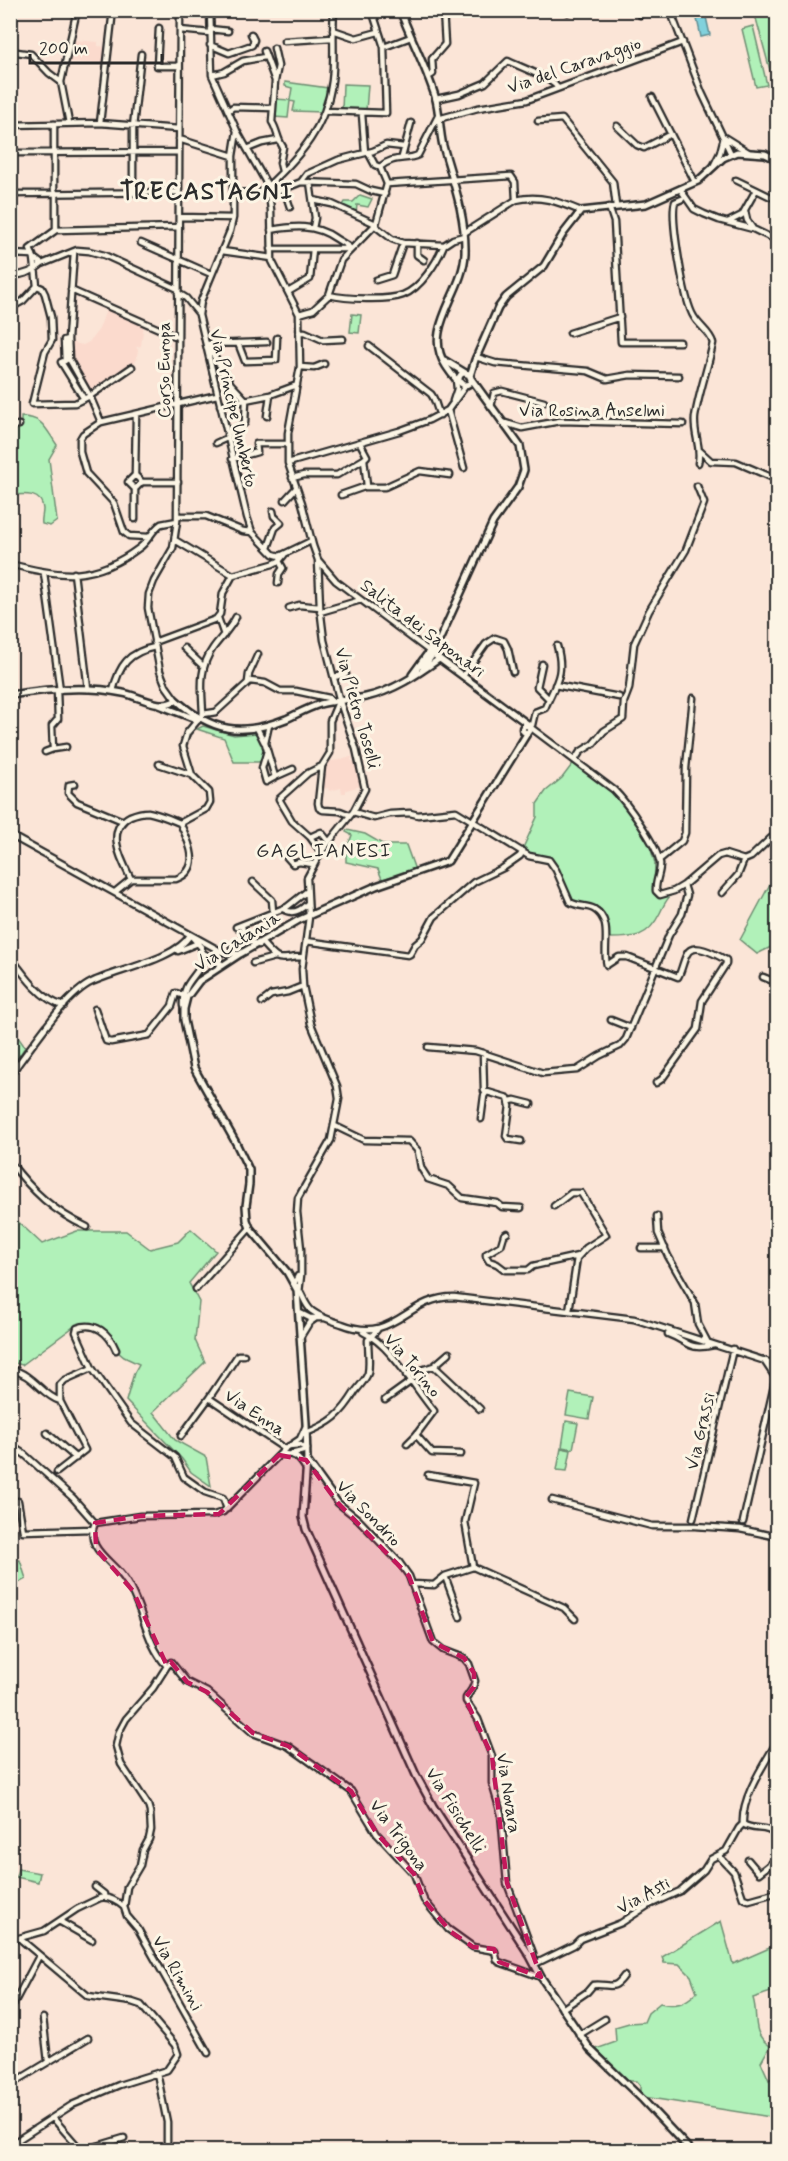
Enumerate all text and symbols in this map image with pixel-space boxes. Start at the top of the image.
scale bar [30,27,162,65]
street label: Via del Caravaggio [504,32,645,101]
text: 200 m [39,37,88,61]
district label: TRECASTAGNI [120,177,294,208]
street label: Corso Europa [153,322,177,418]
street label: Via Principe Umberto [203,327,263,490]
street label: Via Rosina Anselmi [519,399,665,423]
street label: Salita dei Saponari [355,574,490,684]
street label: Via Pietro Toselli [328,645,386,772]
district label: GAGLIANESI [256,838,392,865]
street label: Via Catania [190,906,285,978]
street label: Via Torino [378,1328,446,1403]
street label: Via Enna [219,1384,289,1442]
street label: Via Grassi [680,1390,722,1472]
street label: Via Sondrio [330,1475,406,1552]
street label: Via Novara [490,1751,526,1835]
street label: Via Fisichelli [419,1763,491,1858]
street label: Via Trigona [363,1795,433,1877]
street label: Via Asti [612,1871,674,1920]
street label: Via Rimini [146,1931,208,2016]

